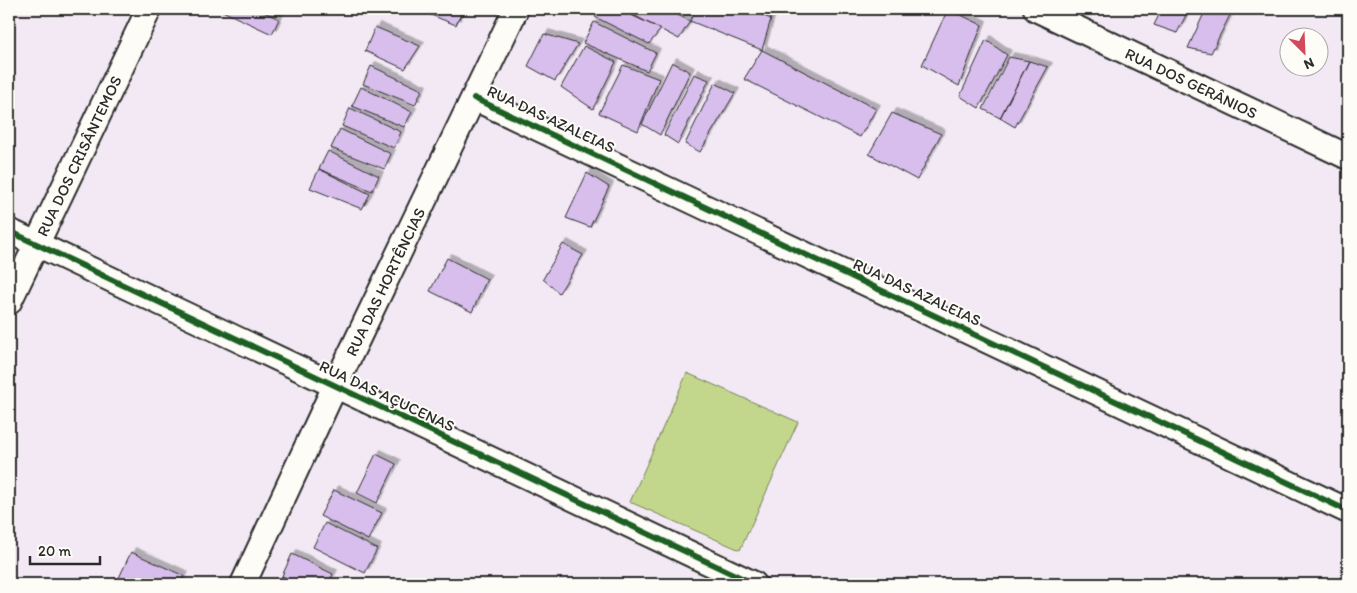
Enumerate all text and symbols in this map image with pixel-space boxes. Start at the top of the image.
north arrow [1280,28,1330,78]
street label: RUA DOS GERÂNIOS [1122,43,1261,122]
text: N [1301,54,1317,73]
street label: RUA DOS CRISÂNTEMOS [32,72,125,239]
street label: RUA DAS AZALEIAS [484,81,618,157]
street label: RUA DAS HORTÊNCIAS [341,205,429,359]
street label: RUA DAS AZALEIAS [850,254,984,330]
street label: RUA DAS AÇUCENAS [316,356,458,436]
scale bar [30,533,100,565]
text: 20 m [38,542,72,560]

